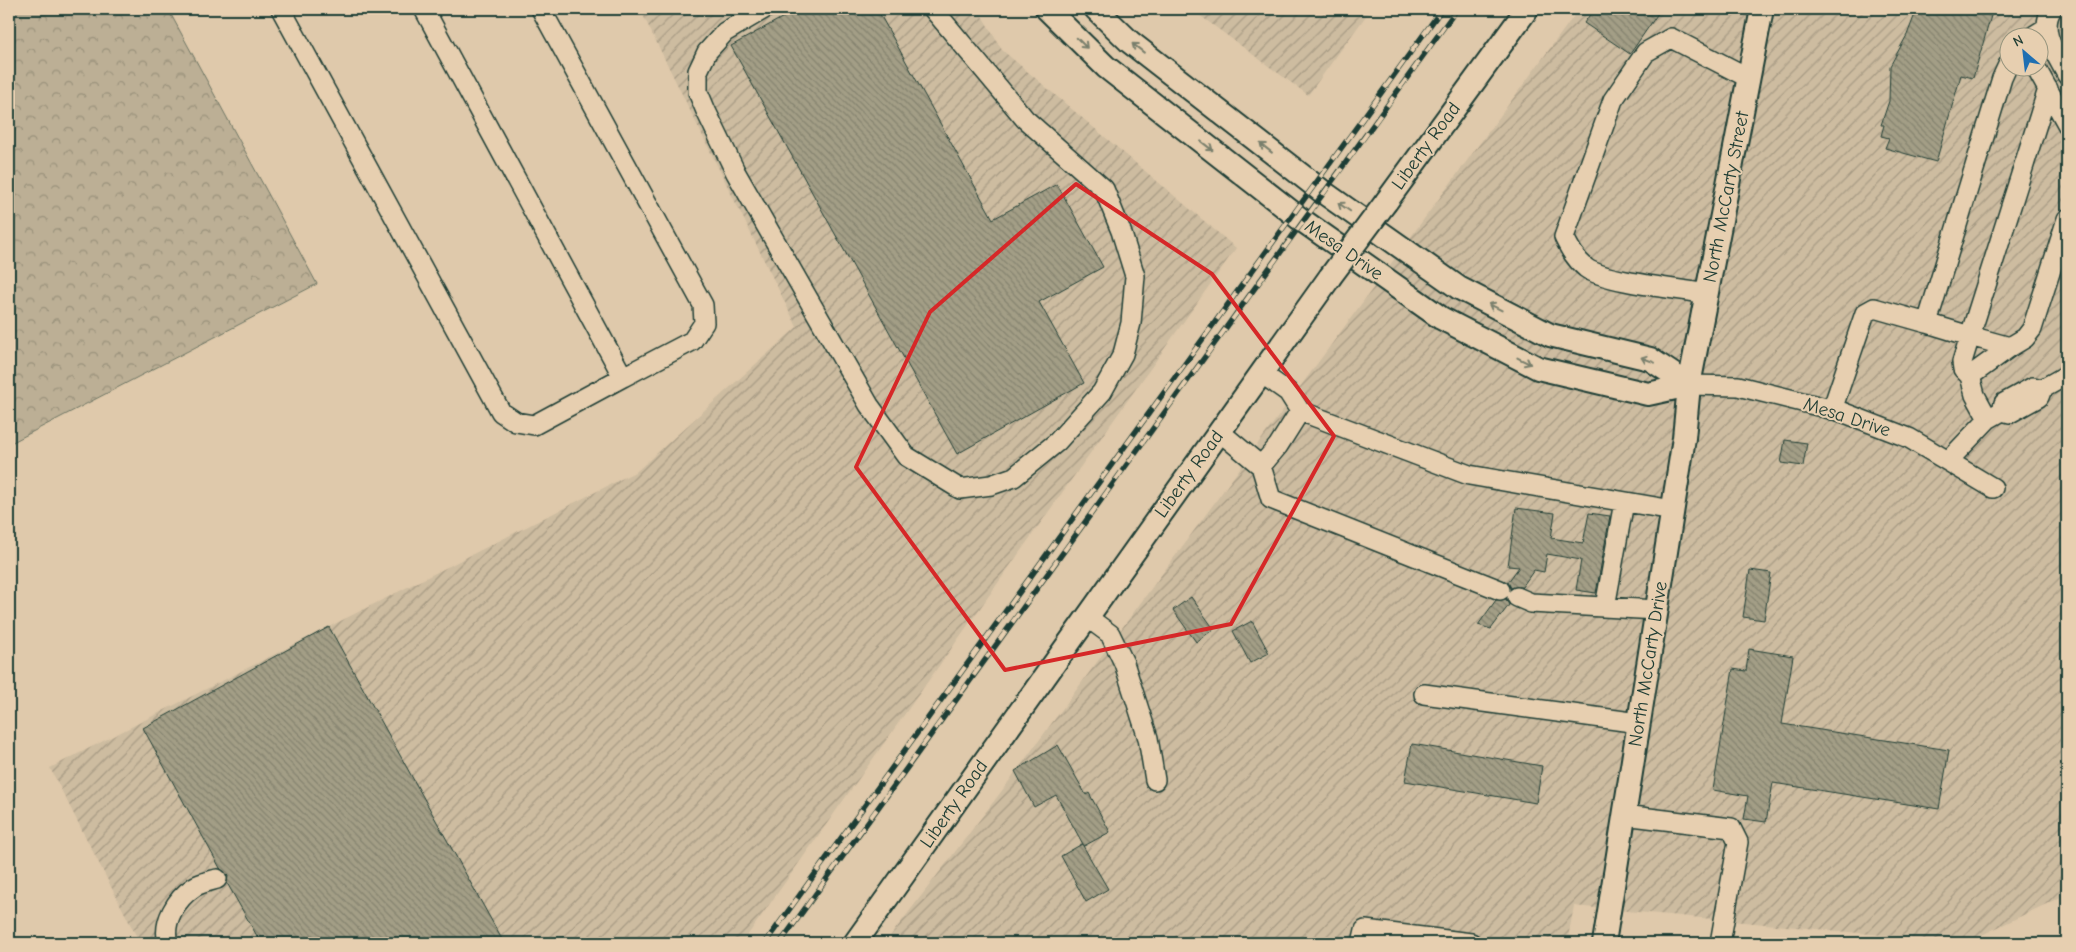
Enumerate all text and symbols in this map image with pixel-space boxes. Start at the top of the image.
north arrow [1998,28,2048,78]
text: N [2010,31,2026,51]
one-way arrow [1076,37,1088,50]
one-way arrow [1132,43,1145,54]
street label: Liberty Road [1387,98,1465,194]
street label: North McCarty Street [1699,109,1754,285]
one-way arrow [1200,141,1213,152]
one-way arrow [1259,143,1273,153]
one-way arrow [1337,202,1351,212]
street label: Mesa Drive [1301,215,1387,285]
one-way arrow [1488,302,1503,311]
one-way arrow [1641,355,1656,364]
one-way arrow [1516,356,1531,366]
street label: Mesa Drive [1801,393,1893,441]
street label: Liberty Road [1150,426,1228,522]
street label: North McCarty Drive [1624,580,1672,748]
street label: Liberty Road [916,756,992,852]

